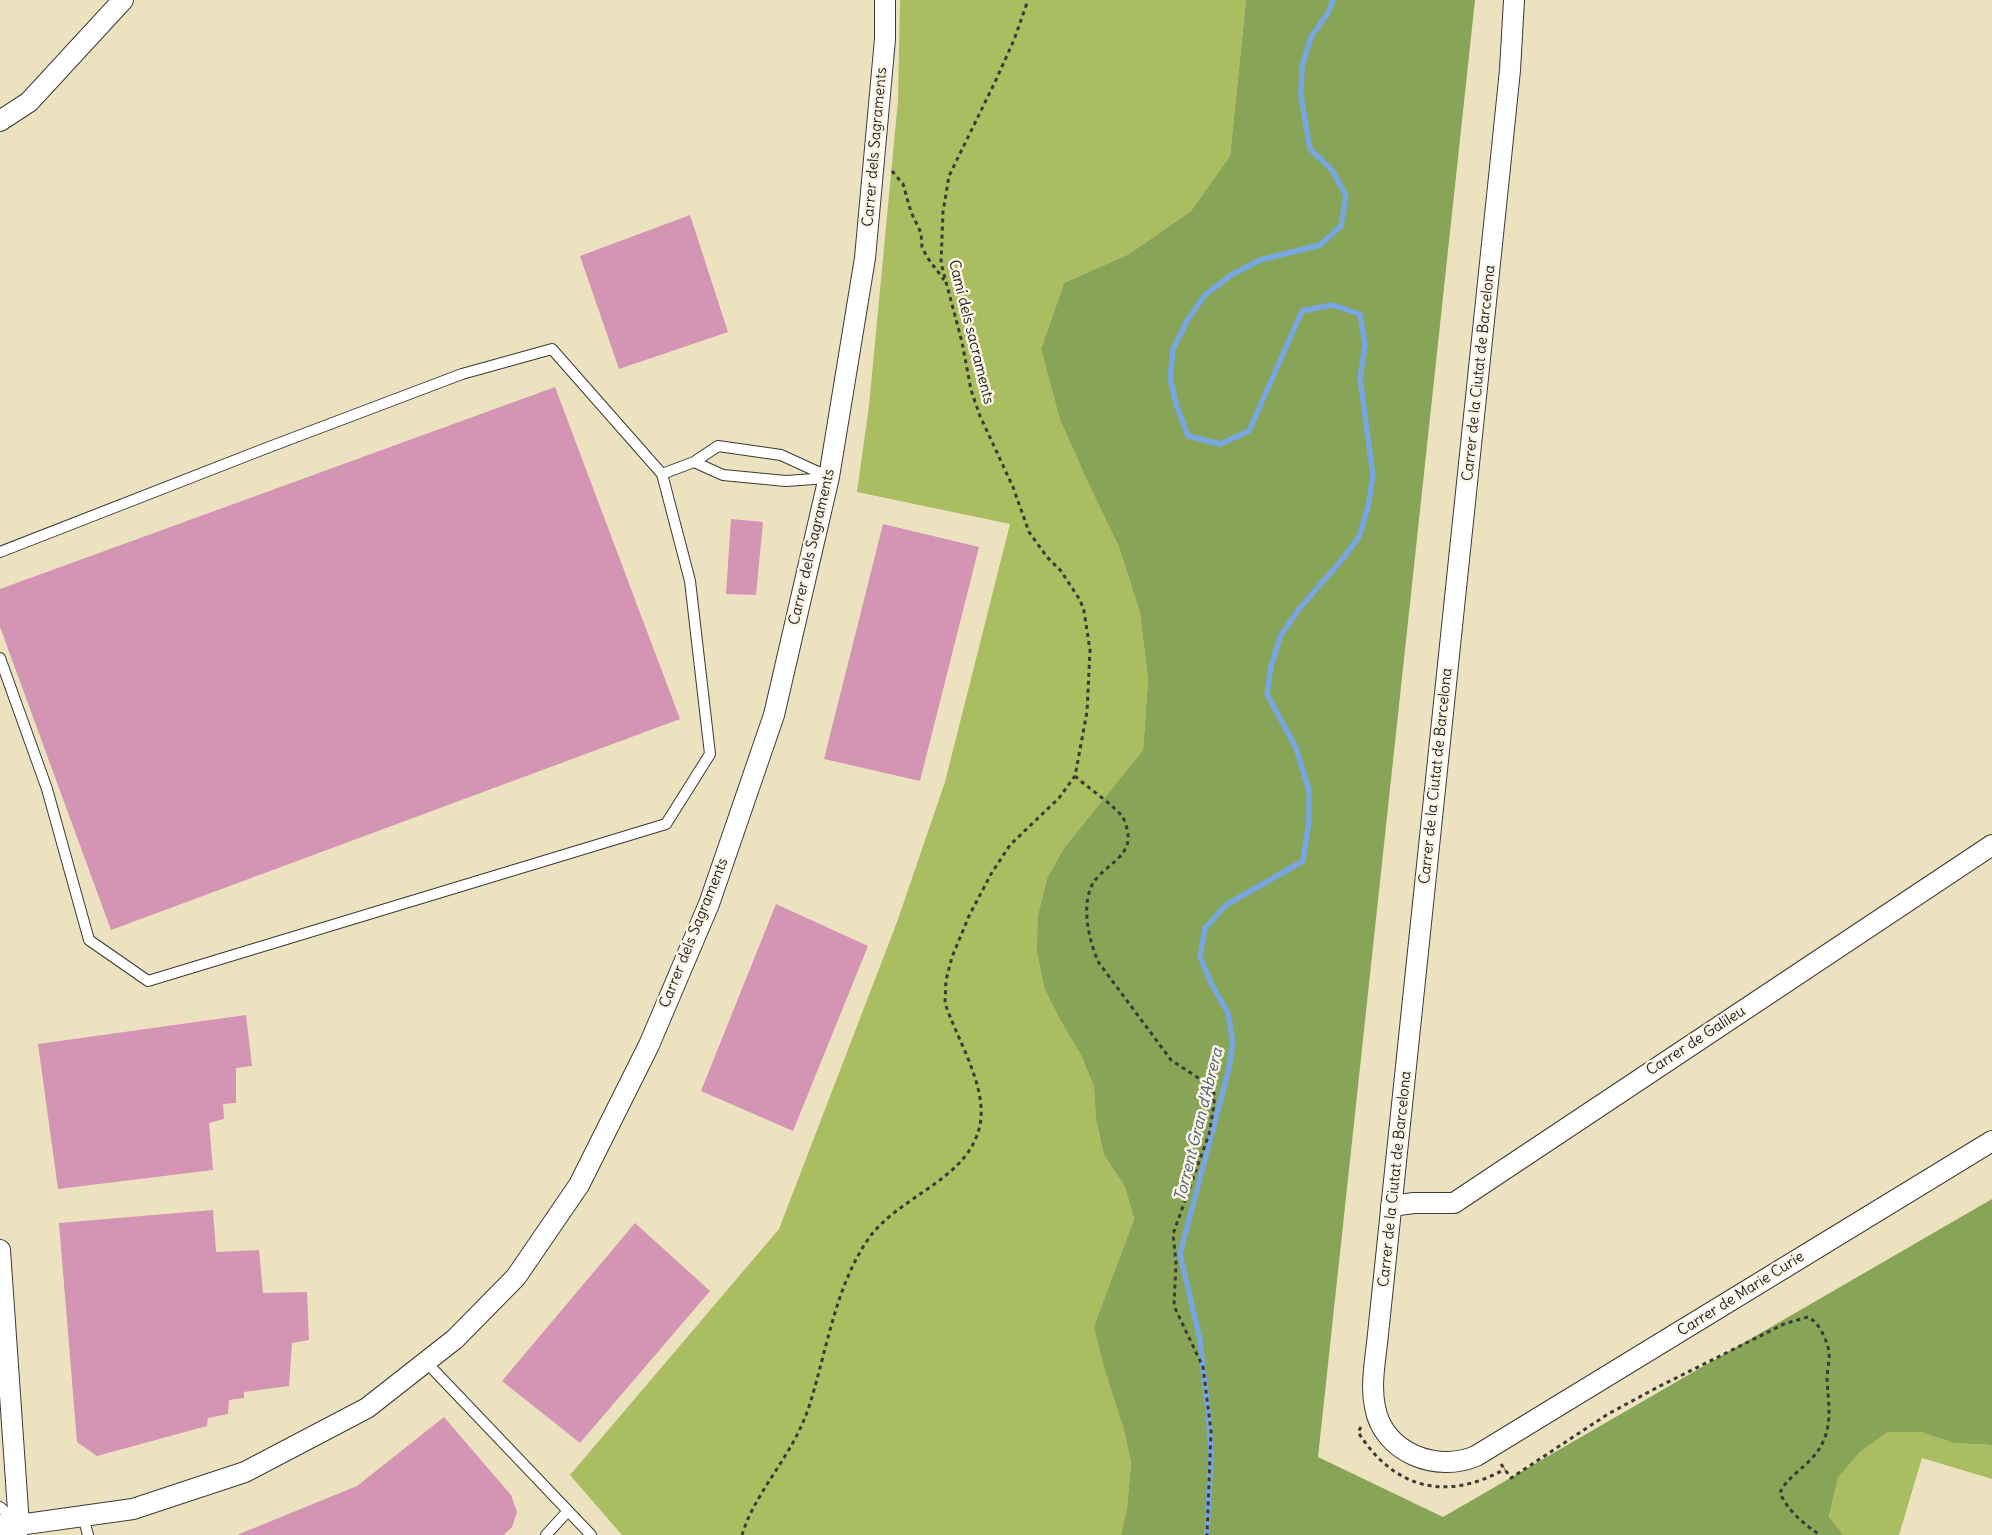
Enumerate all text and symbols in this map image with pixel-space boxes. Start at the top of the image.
street label: Carrer dels Sagraments [859,67,891,227]
street label: Camí dels sacraments [944,258,998,406]
street label: Carrer de la Ciutat de Barcelona [1459,264,1499,482]
street label: Carrer dels Sagraments [785,467,839,627]
street label: Carrer de la Ciutat de Barcelona [1416,667,1456,885]
street label: Carrer dels Sagraments [656,856,732,1010]
street label: Carrer de Galileu [1643,1002,1749,1080]
water label: Torrent Gran d'Abrera [1171,1046,1227,1204]
street label: Carrer de la Ciutat de Barcelona [1375,1070,1415,1288]
street label: Carrer de Marie Curie [1674,1248,1808,1340]

